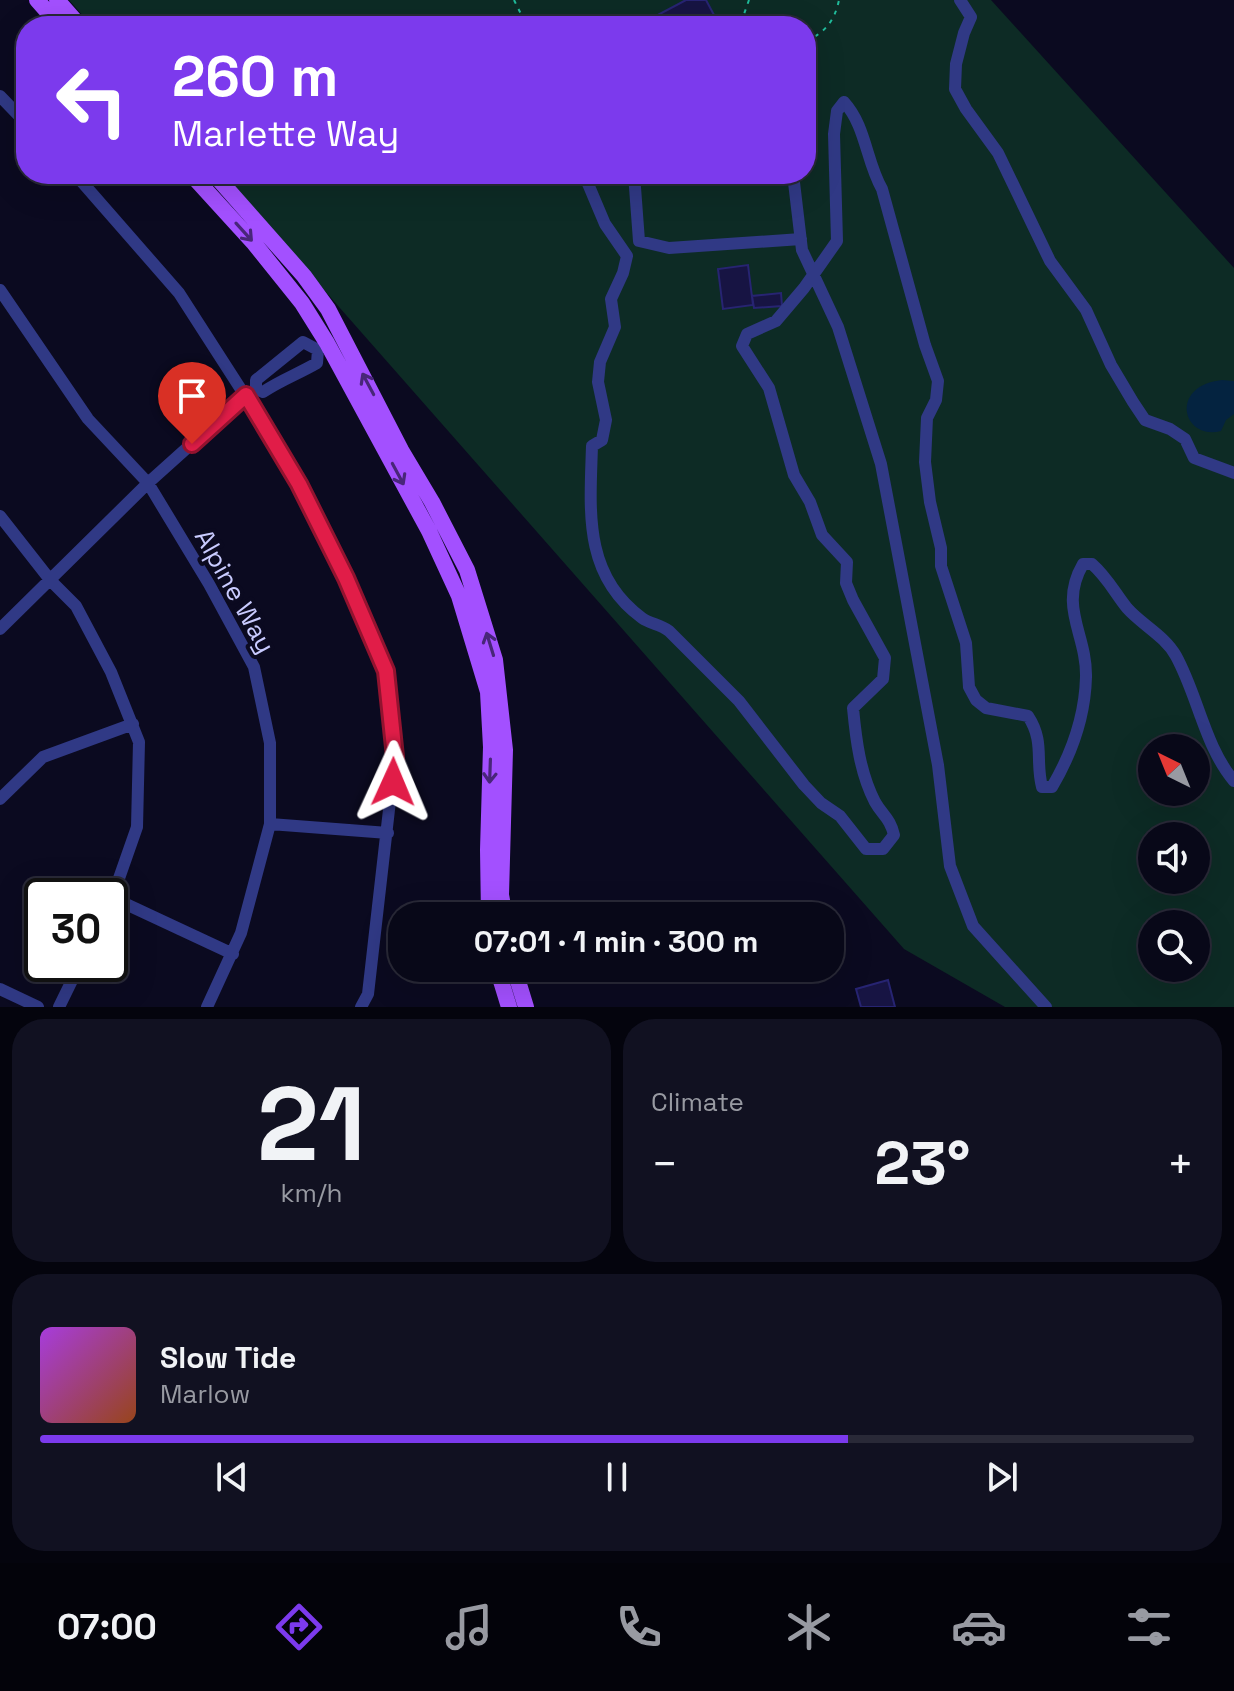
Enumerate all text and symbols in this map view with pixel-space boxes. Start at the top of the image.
text: 260 m [172,41,338,112]
icon: left [40,48,144,152]
text: Marlette Way [172,111,399,157]
one-way arrow [234,221,252,241]
pin [158,362,226,444]
one-way arrow [359,373,375,397]
icon: arrive [170,374,214,418]
one-way arrow [390,462,406,485]
street label: Alpine Way [187,523,283,659]
one-way arrow [482,631,497,657]
north arrow [1138,734,1210,806]
map controls [1138,734,1210,982]
position arrow [351,740,435,824]
one-way arrow [483,757,498,784]
button: sound [1138,822,1210,894]
speed limit sign: 30 [24,878,128,982]
button: search [1138,910,1210,982]
text: 07:01 · 1 min · 300 m [474,922,758,961]
text: 21 [257,1058,366,1190]
text: Climate [651,1085,744,1119]
text: 23° [875,1125,970,1202]
text: − [651,1136,678,1192]
text: + [1167,1136,1194,1192]
text: km/h [281,1176,342,1210]
text: Slow Tide [160,1338,296,1377]
text: Marlow [160,1377,250,1411]
icon: previous [210,1455,254,1499]
icon: pause [595,1455,639,1499]
icon: next [980,1455,1024,1499]
icon: directions [271,1599,327,1655]
icon: music [441,1599,497,1655]
icon: phone [611,1599,667,1655]
icon: climate [781,1599,837,1655]
icon: car [951,1599,1007,1655]
icon: filters [1121,1599,1177,1655]
text: 07:00 [57,1604,157,1650]

